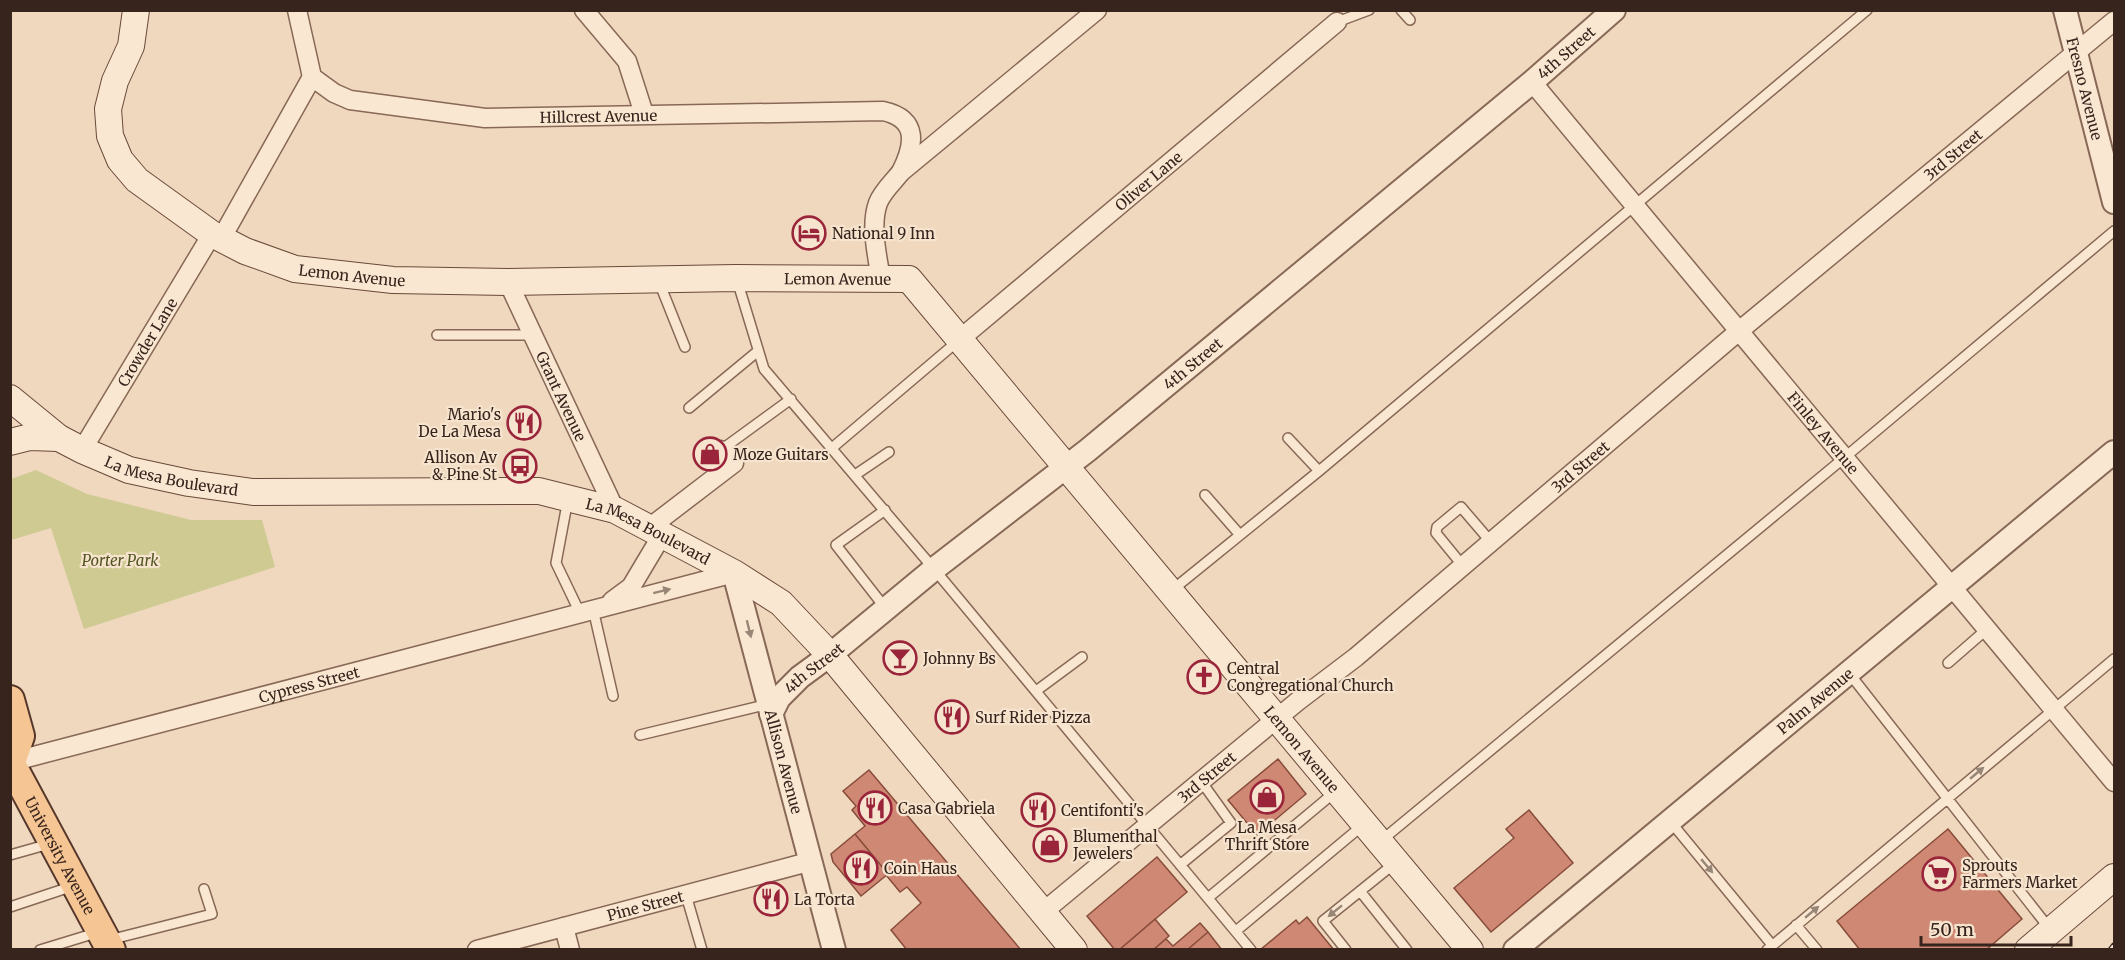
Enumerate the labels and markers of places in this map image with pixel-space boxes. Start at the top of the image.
hotel icon: National 9 Inn [791,215,827,251]
place label: National 9 Inn [832,224,935,243]
place label: Mario's De La Mesa [418,405,501,441]
restaurant icon: Mario's De La Mesa [506,405,542,441]
shop icon: Moze Guitars [692,436,728,472]
place label: Moze Guitars [733,445,829,464]
place label: Allison Av & Pine St [423,448,497,484]
bus stop icon: Allison Av & Pine St [502,448,538,484]
bar icon: Johnny Bs [882,640,918,676]
place label: Johnny Bs [922,649,996,668]
church icon: Central Congregational Church [1186,659,1222,695]
place label: Central Congregational Church [1227,659,1394,695]
restaurant icon: Surf Rider Pizza [934,699,970,735]
place label: Surf Rider Pizza [975,708,1091,727]
shop icon: La Mesa Thrift Store [1249,779,1285,815]
restaurant icon: Casa Gabriela [857,790,893,826]
restaurant icon: Centifonti's [1020,792,1056,828]
place label: Casa Gabriela [898,799,995,818]
place label: Centifonti's [1061,801,1144,820]
place label: La Mesa Thrift Store [1225,818,1309,854]
shop icon: Blumenthal Jewelers [1032,827,1068,863]
place label: Blumenthal Jewelers [1072,827,1158,863]
restaurant icon: Coin Haus [843,850,879,886]
supermarket icon: Sprouts Farmers Market [1921,856,1957,892]
place label: Sprouts Farmers Market [1962,856,2078,892]
place label: Coin Haus [884,859,957,878]
restaurant icon: La Torta [753,881,789,917]
place label: La Torta [794,890,855,909]

